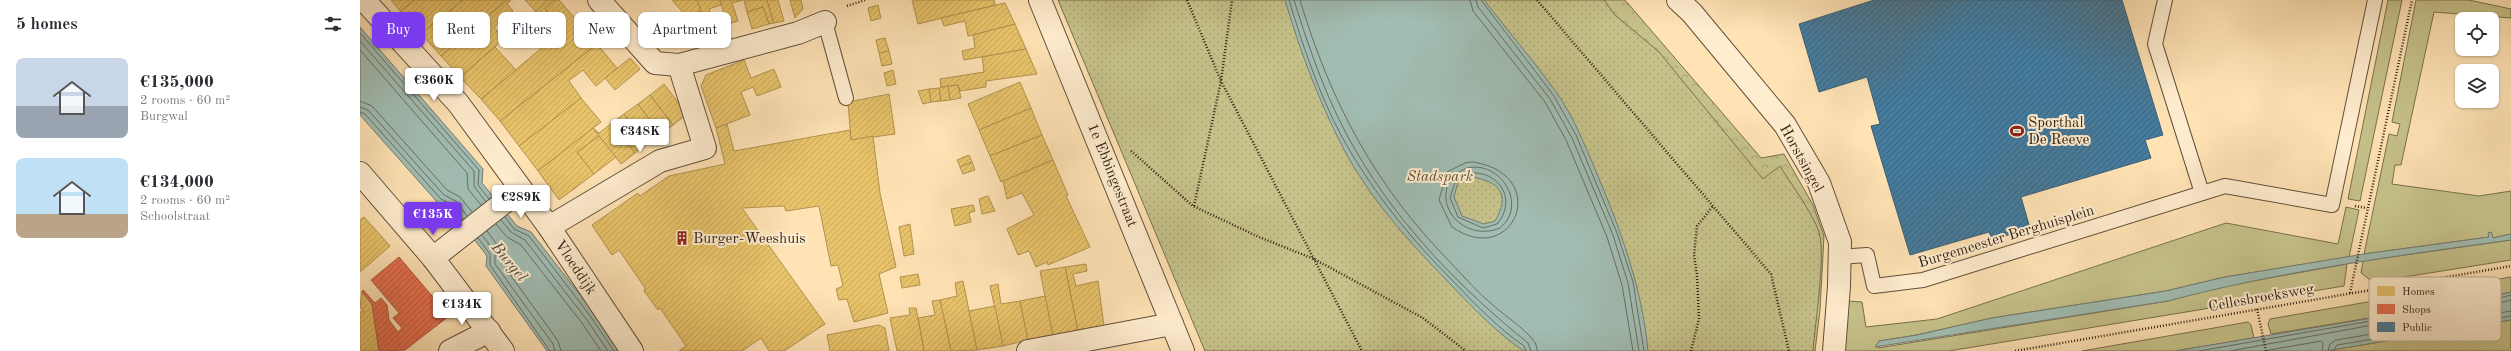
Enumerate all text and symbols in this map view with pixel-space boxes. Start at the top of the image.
chip: Buy [372,12,425,48]
chip: Rent [433,12,490,48]
chip: Filters [498,12,566,48]
chip: New [574,12,630,48]
chip: Apartment [638,12,731,48]
map controls [2455,12,2499,108]
button: locate [2455,12,2499,56]
icon: filters [322,13,344,35]
text: 5 homes [16,16,78,33]
button: layers [2455,64,2499,108]
pin: €360K [406,68,462,102]
icon: home [48,74,96,122]
text: €135,000 [140,74,214,91]
text: €360K [414,74,454,87]
text: 2 rooms · 60 m² [140,94,230,107]
text: Burgwal [140,110,188,123]
place label: Sporthal De Reeve [2028,116,2090,148]
pin: €348K [612,119,668,153]
street label: 1e Ebbingestraat [1084,121,1139,230]
street label: Horstsingel [1776,122,1825,195]
sports icon: Sporthal De Reeve [2009,123,2025,139]
text: €348K [620,125,660,138]
park label: Stadspark [1407,170,1473,185]
icon: home [48,174,96,222]
text: €134,000 [140,174,214,191]
pin: €289K [493,185,549,219]
text: €289K [501,191,541,204]
text: 2 rooms · 60 m² [140,194,230,207]
pin: €135K [405,202,461,236]
street label: Burgemeester Berghuisplein [1917,203,2096,271]
text: €135K [413,208,453,221]
text: Schoolstraat [140,210,210,223]
building icon: Burger-Weeshuis [674,230,690,246]
place label: Burger-Weeshuis [693,232,806,247]
street label: Vloeddijk [551,238,598,298]
water label: Burgel [487,239,530,285]
legend [2369,277,2501,341]
street label: Cellesbroeksweg [2207,282,2315,315]
text: Homes [2402,287,2435,298]
pin: €134K [434,292,490,326]
text: €134K [442,298,482,311]
text: Shops [2402,305,2431,316]
text: Public [2402,323,2432,334]

